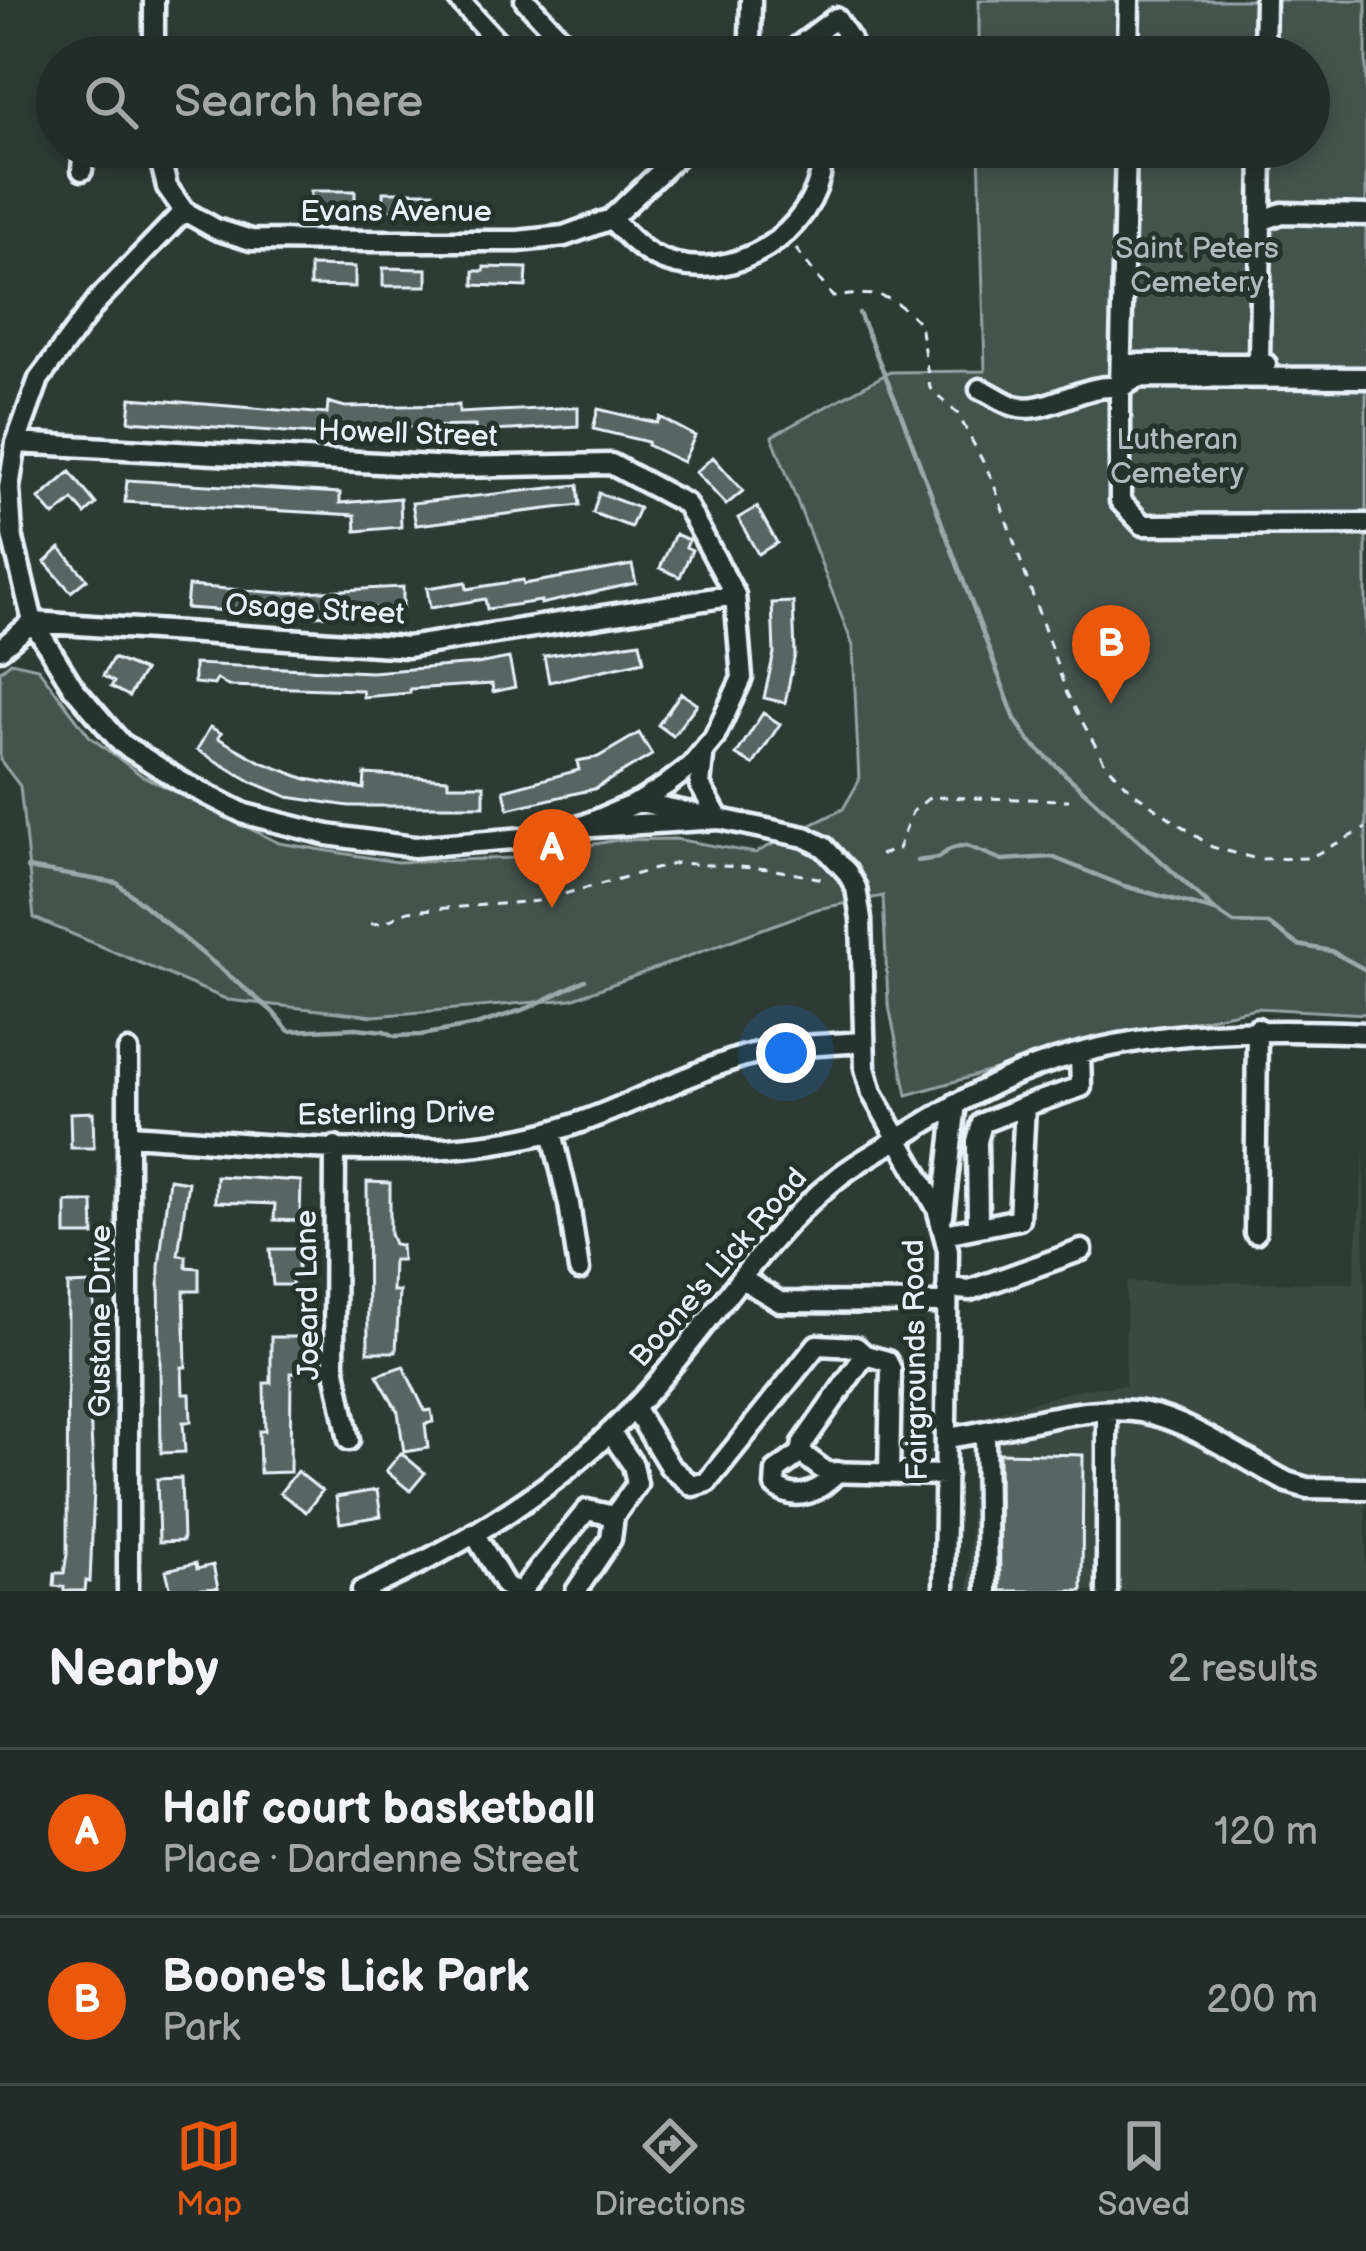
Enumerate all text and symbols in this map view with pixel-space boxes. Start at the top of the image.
search box [36,36,1330,168]
icon: search [78,69,144,135]
text: Search here [174,75,423,130]
street label: Evans Avenue [300,194,492,230]
park label: Saint Peters Cemetery [1115,231,1279,301]
street label: Howell Street [318,413,498,455]
park label: Lutheran Cemetery [1110,422,1244,492]
street label: Osage Street [224,587,406,633]
pin: B [1072,605,1150,704]
pin: A [513,809,591,908]
your location [756,1023,816,1083]
street label: Esterling Drive [297,1094,495,1134]
street label: Boone's Lick Road [622,1161,815,1375]
street label: Joeard Lane [289,1209,327,1381]
street label: Gustane Drive [83,1225,119,1417]
street label: Fairgrounds Road [896,1239,936,1481]
text: Nearby [48,1639,219,1700]
text: 2 results [1167,1646,1318,1693]
text: Half court basketball [162,1782,596,1837]
text: A [75,1809,99,1856]
text: 120 m [1214,1809,1318,1856]
text: Place · Dardenne Street [162,1837,579,1884]
text: Boone's Lick Park [162,1950,529,2005]
text: B [73,1977,101,2024]
text: 200 m [1206,1977,1318,2024]
text: Park [162,2005,240,2052]
tab: Map [176,2113,242,2225]
tab: Directions [594,2113,746,2225]
tab: Saved [1097,2113,1190,2225]

